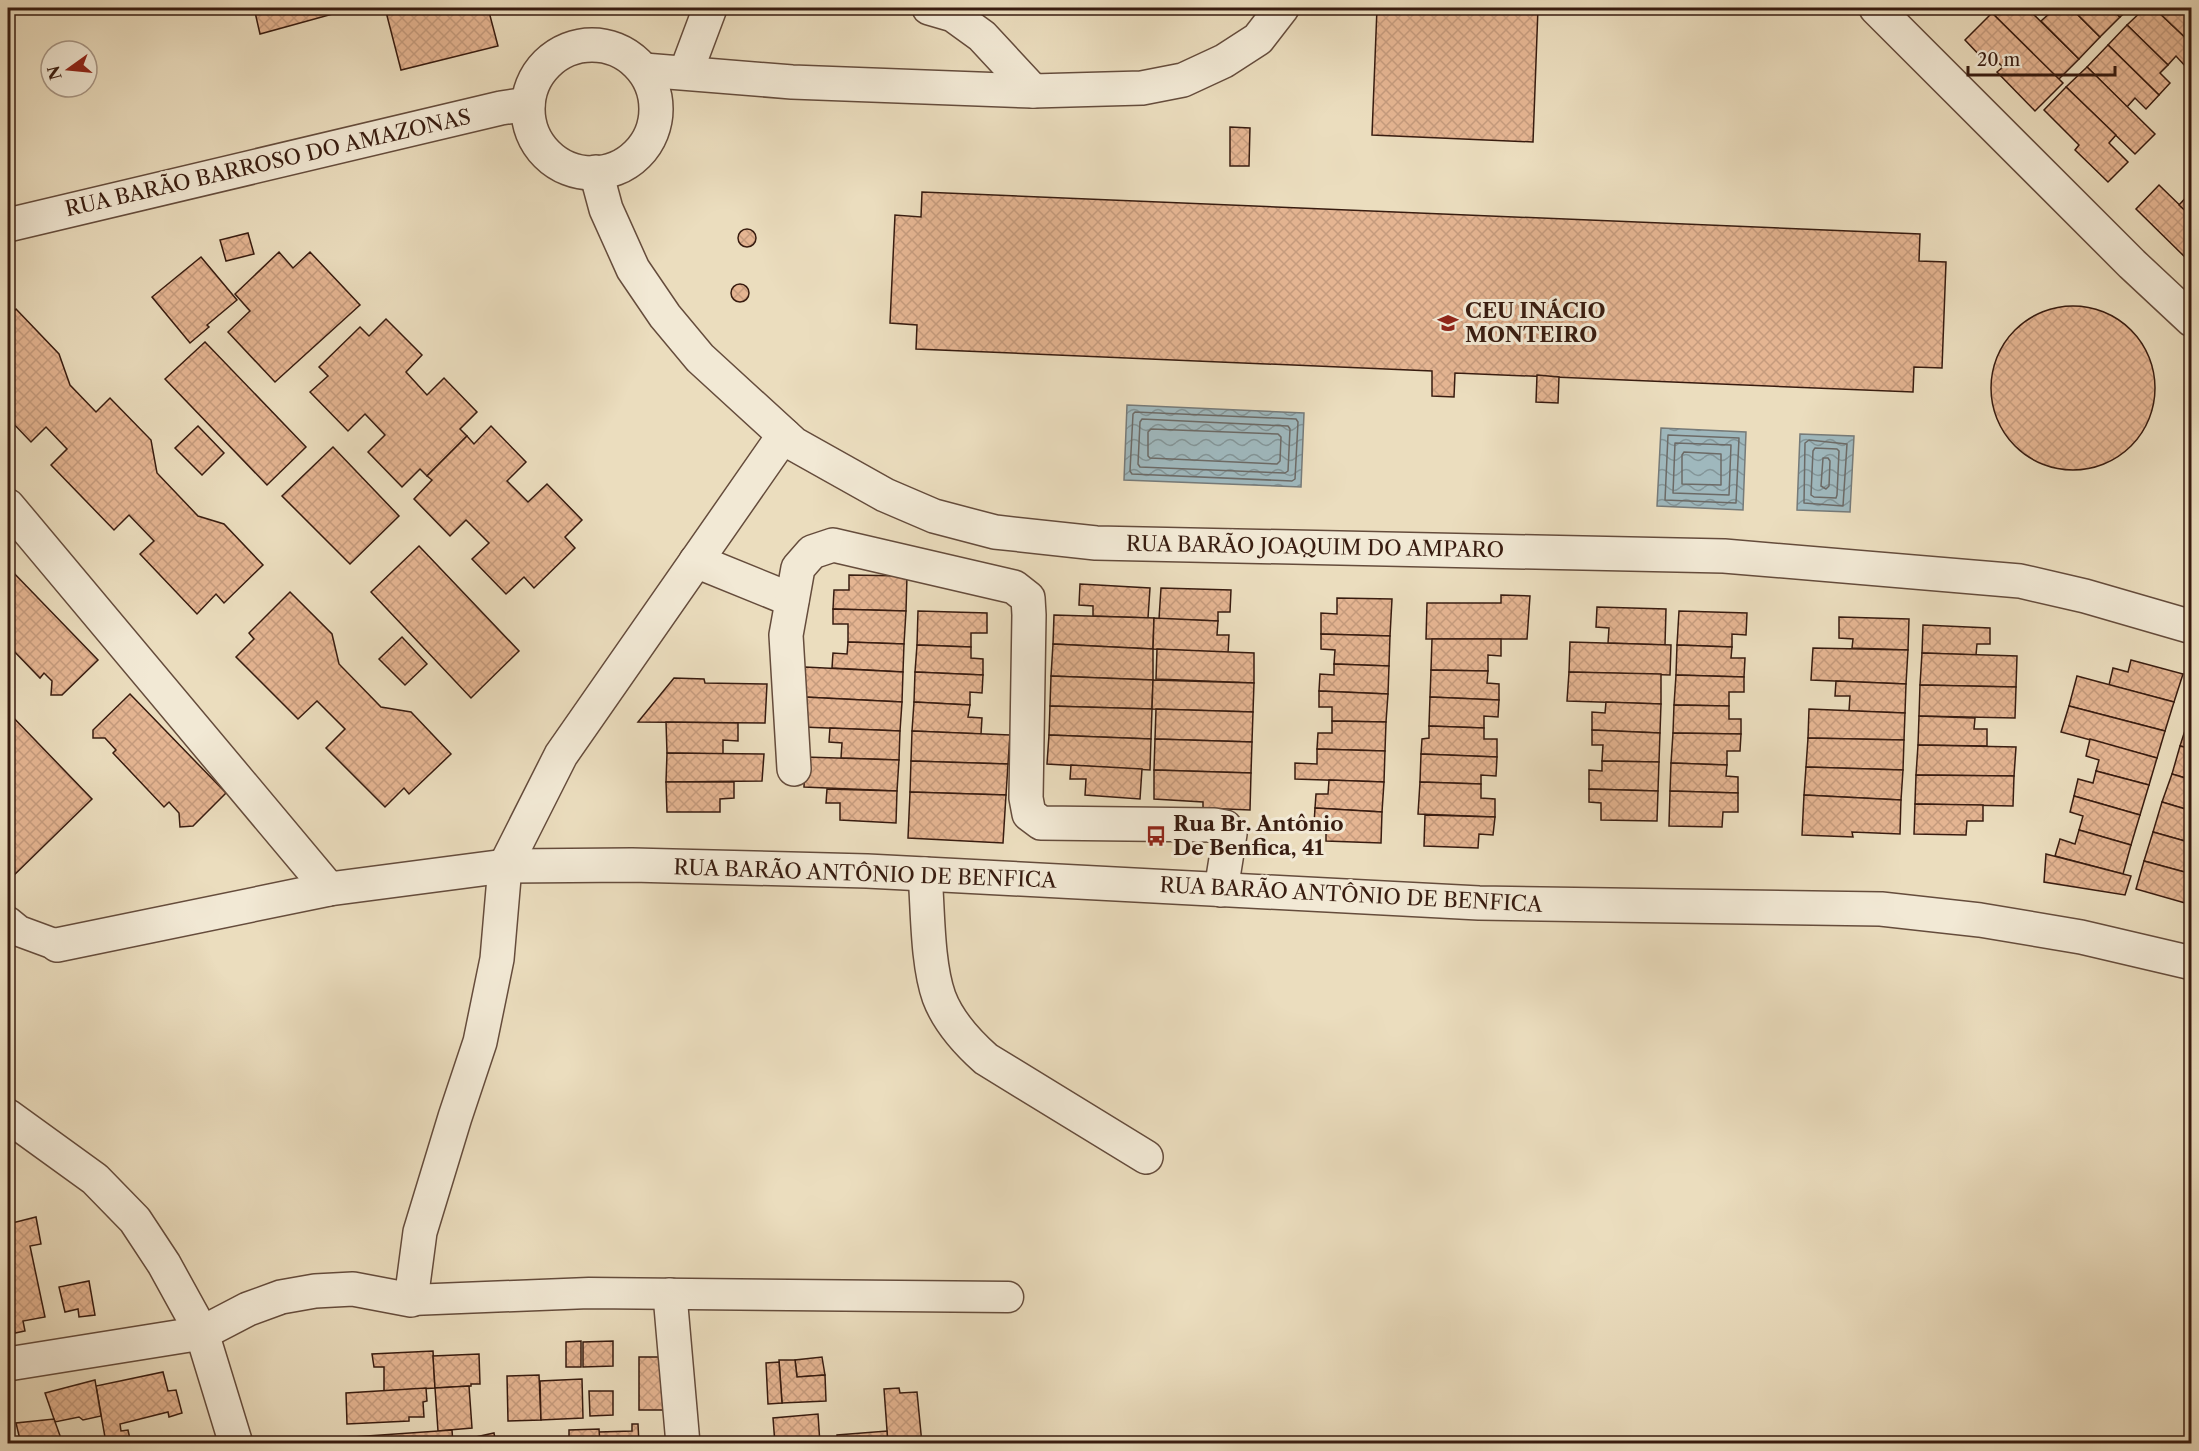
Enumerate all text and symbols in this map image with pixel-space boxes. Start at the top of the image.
north arrow [39,39,99,99]
scale bar [1968,39,2115,77]
text: 20 m [1977,49,2021,71]
text: N [43,63,66,82]
street label: RUA BARÃO BARROSO DO AMAZONAS [63,104,473,221]
place label: CEU INÁCIO MONTEIRO [1465,298,1605,347]
school or university icon: CEU INÁCIO MONTEIRO [1436,311,1460,335]
street label: RUA BARÃO JOAQUIM DO AMPARO [1126,531,1504,562]
place label: Rua Br. Antônio De Benfica, 41 [1173,811,1344,860]
bus stop icon: Rua Br. Antônio De Benfica, 41 [1144,824,1168,848]
street label: RUA BARÃO ANTÔNIO DE BENFICA [673,854,1057,893]
street label: RUA BARÃO ANTÔNIO DE BENFICA [1159,872,1544,917]

